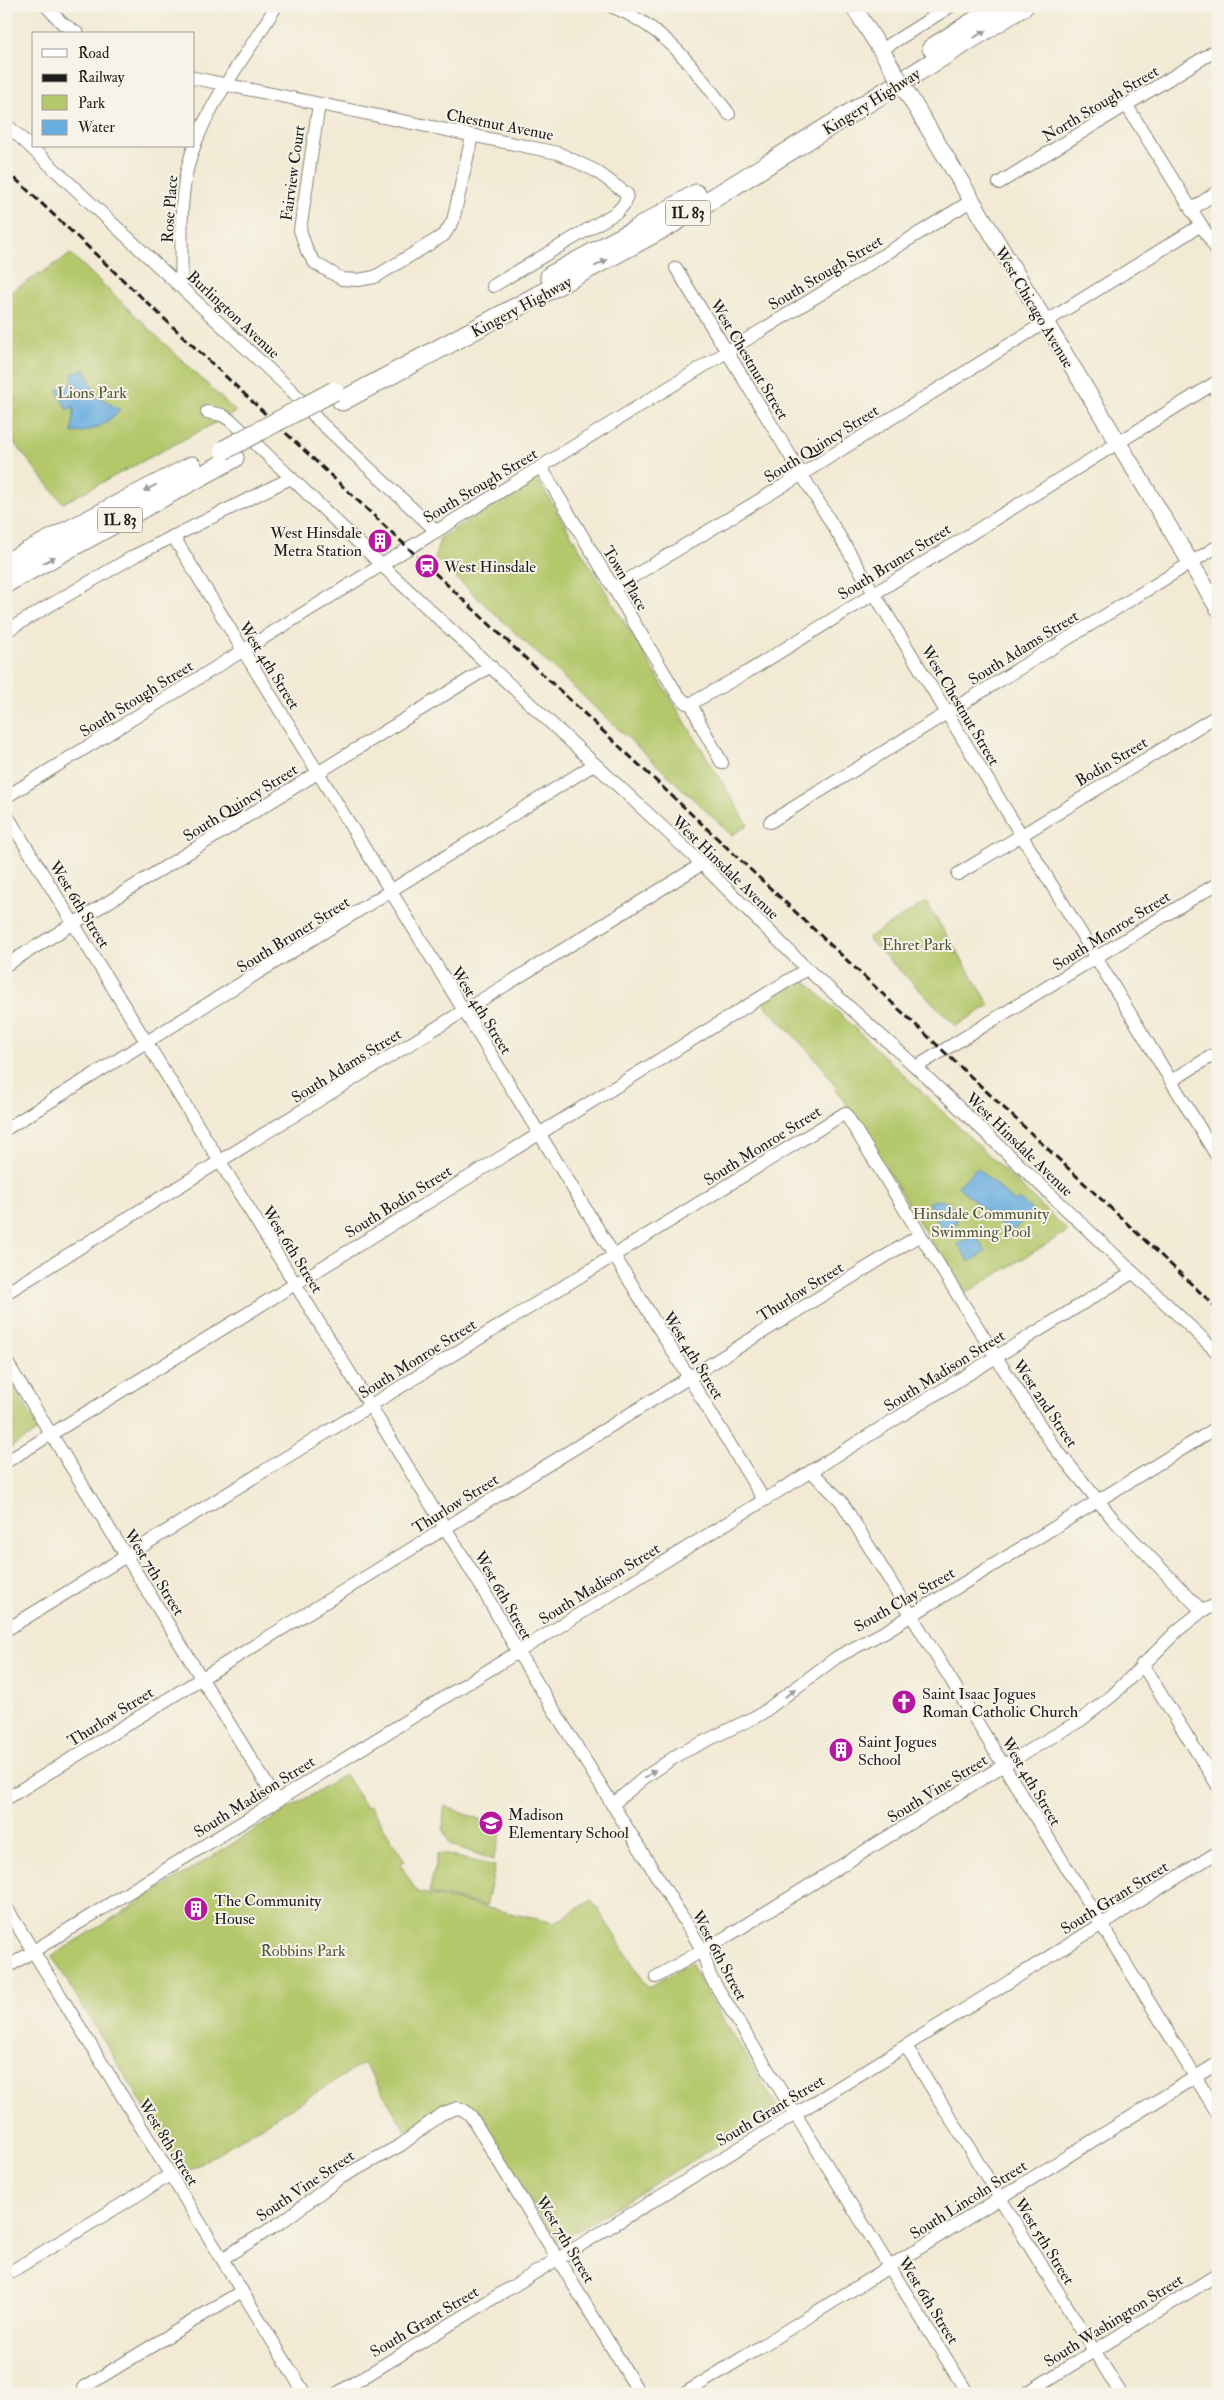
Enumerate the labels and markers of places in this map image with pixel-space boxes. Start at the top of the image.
place label: West Hinsdale Metra Station [269,523,362,561]
building icon: West Hinsdale Metra Station [367,528,393,554]
station icon: West Hinsdale [414,553,440,579]
place label: West Hinsdale [443,557,536,577]
place label: Saint Isaac Jogues Roman Catholic Church [922,1684,1079,1722]
church icon: Saint Isaac Jogues Roman Catholic Church [891,1689,917,1715]
place label: Saint Jogues School [858,1732,937,1770]
building icon: Saint Jogues School [828,1737,854,1763]
place label: Madison Elementary School [508,1805,629,1843]
school or university icon: Madison Elementary School [478,1810,504,1836]
place label: The Community House [214,1891,322,1929]
building icon: The Community House [183,1896,209,1922]

